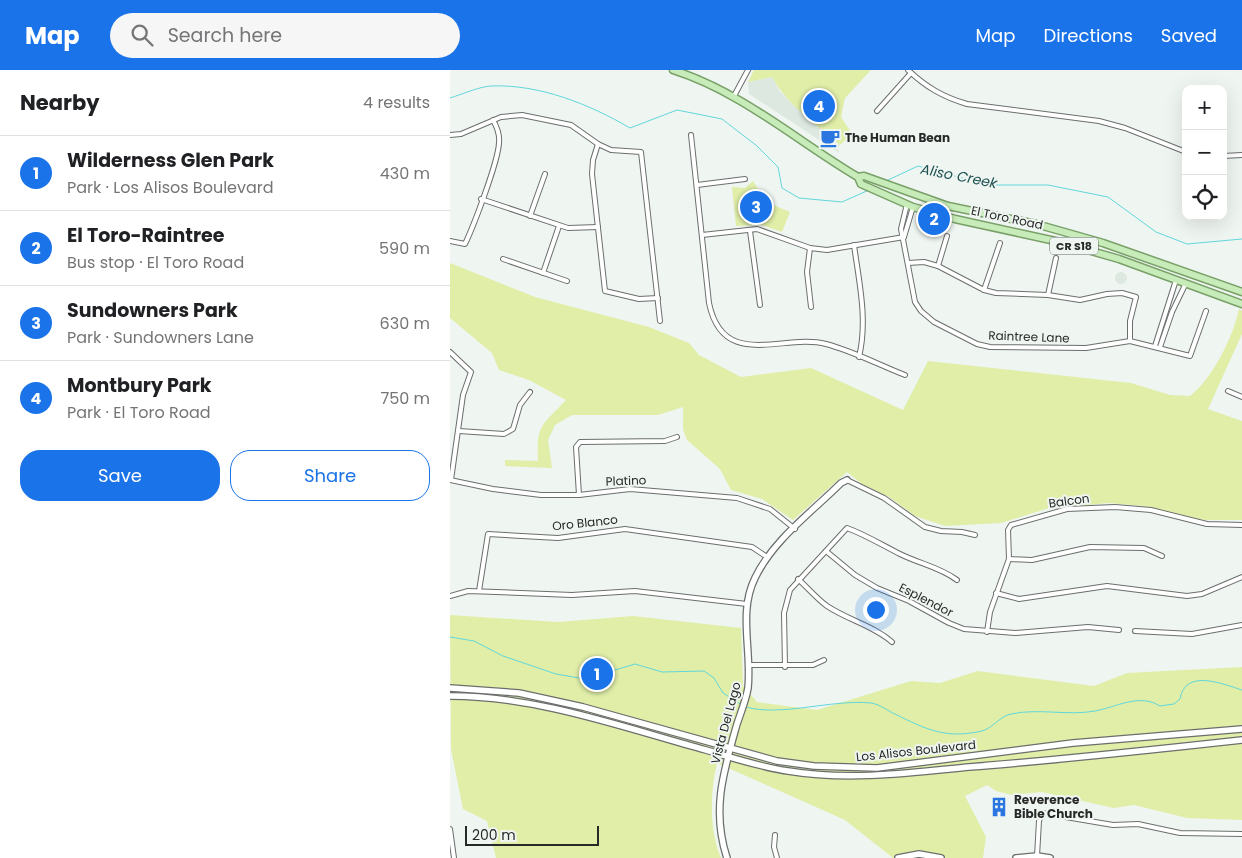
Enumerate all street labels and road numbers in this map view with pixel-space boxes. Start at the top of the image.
street label: El Toro Road [970,202,1045,233]
road number: CR S18 [1050,238,1098,255]
street label: Raintree Lane [988,327,1070,346]
street label: Platino [605,471,647,490]
street label: Balcon [1047,489,1090,512]
street label: Oro Blanco [551,511,619,534]
street label: Esplendor [896,579,957,621]
street label: Vista Del Lago [706,680,745,766]
street label: Los Alisos Boulevard [855,736,977,765]

